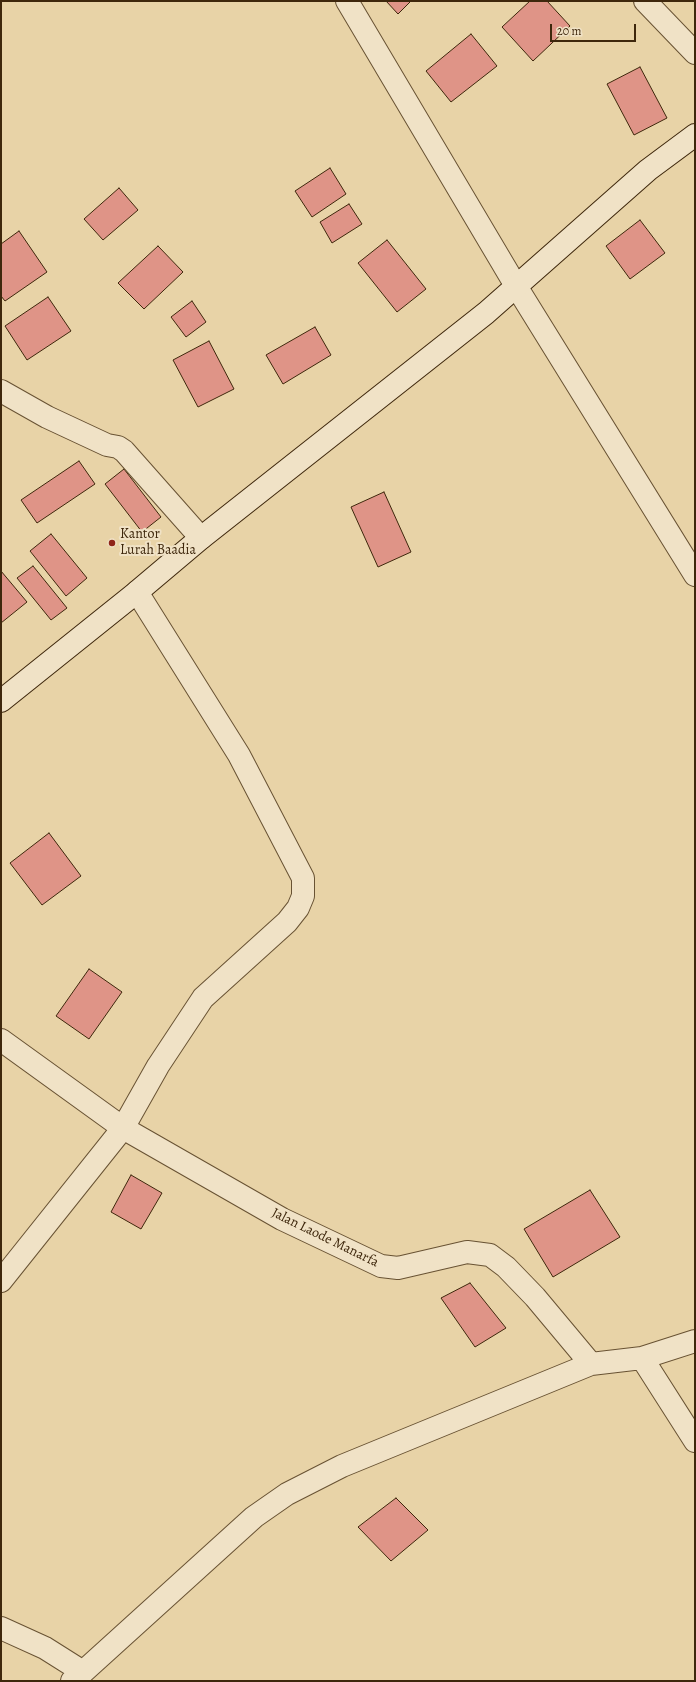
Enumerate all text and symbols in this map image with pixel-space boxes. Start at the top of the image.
scale bar [552,16,638,42]
text: 20 m [557,23,581,39]
place label: Kantor Lurah Baadia [120,527,196,560]
marker: Kantor Lurah Baadia [107,538,117,548]
street label: Jalan Laode Manarfa [269,1205,381,1271]

